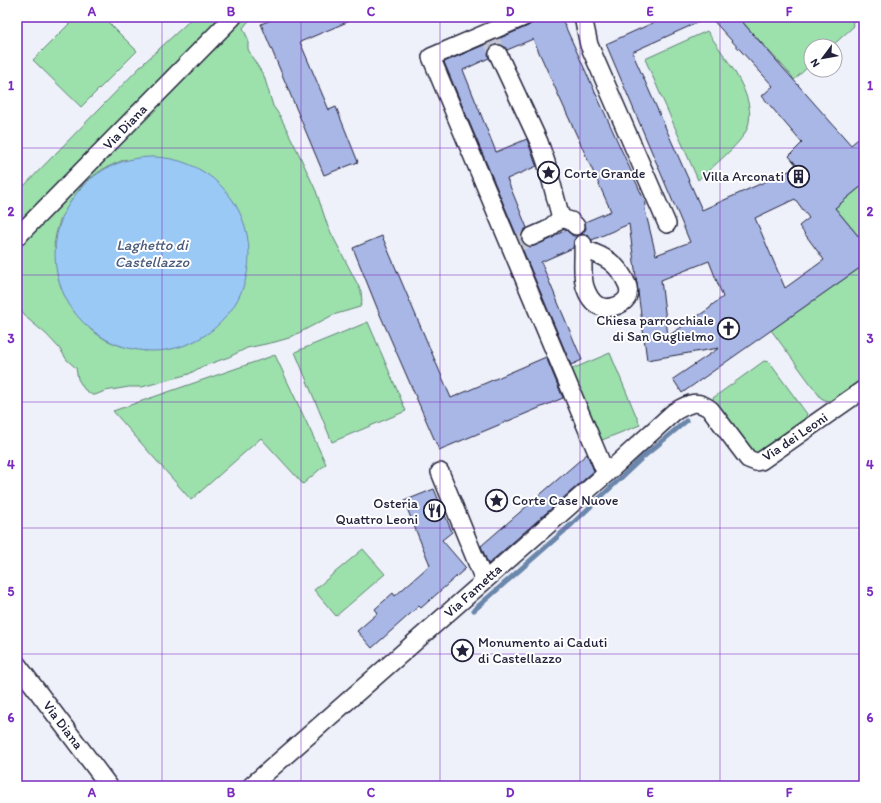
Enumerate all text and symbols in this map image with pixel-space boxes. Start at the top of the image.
text: A [87,4,97,19]
text: B [227,4,236,19]
text: C [367,4,376,19]
text: D [506,4,515,19]
text: E [646,4,654,19]
text: F [786,4,793,19]
north arrow [803,38,843,78]
text: N [807,56,822,70]
text: 1 [8,78,14,93]
text: 1 [867,78,873,93]
street label: Via Diana [99,101,151,153]
place icon: Corte Grande [536,160,562,186]
building icon: Villa Arconati [786,163,812,189]
place label: Corte Grande [564,165,646,182]
place label: Villa Arconati [702,168,784,185]
text: 2 [8,204,15,219]
text: 2 [867,204,874,219]
water label: Laghetto di Castellazzo [115,236,191,271]
place label: Chiesa parrocchiale di San Guglielmo [596,312,714,345]
church icon: Chiesa parrocchiale di San Guglielmo [716,315,742,341]
text: 3 [7,331,15,346]
text: 3 [866,331,874,346]
street label: Via dei Leoni [759,409,831,465]
text: 4 [7,457,15,472]
text: 4 [866,457,874,472]
place icon: Corte Case Nuove [483,487,509,513]
place label: Corte Case Nuove [512,492,619,509]
place label: Osteria Quattro Leoni [336,495,419,528]
restaurant icon: Osteria Quattro Leoni [421,498,447,524]
street label: Via Fametta [441,561,505,621]
text: 5 [8,584,15,599]
text: 5 [867,584,874,599]
place label: Monumento ai Caduti di Castellazzo [478,634,607,667]
place icon: Monumento ai Caduti di Castellazzo [449,637,475,663]
street label: Via Diana [39,697,87,753]
text: 6 [8,710,15,725]
text: 6 [867,710,874,725]
text: A [87,785,97,800]
text: B [227,785,236,800]
text: C [367,785,376,800]
text: D [506,785,515,800]
text: E [646,785,654,800]
text: F [786,785,793,800]

